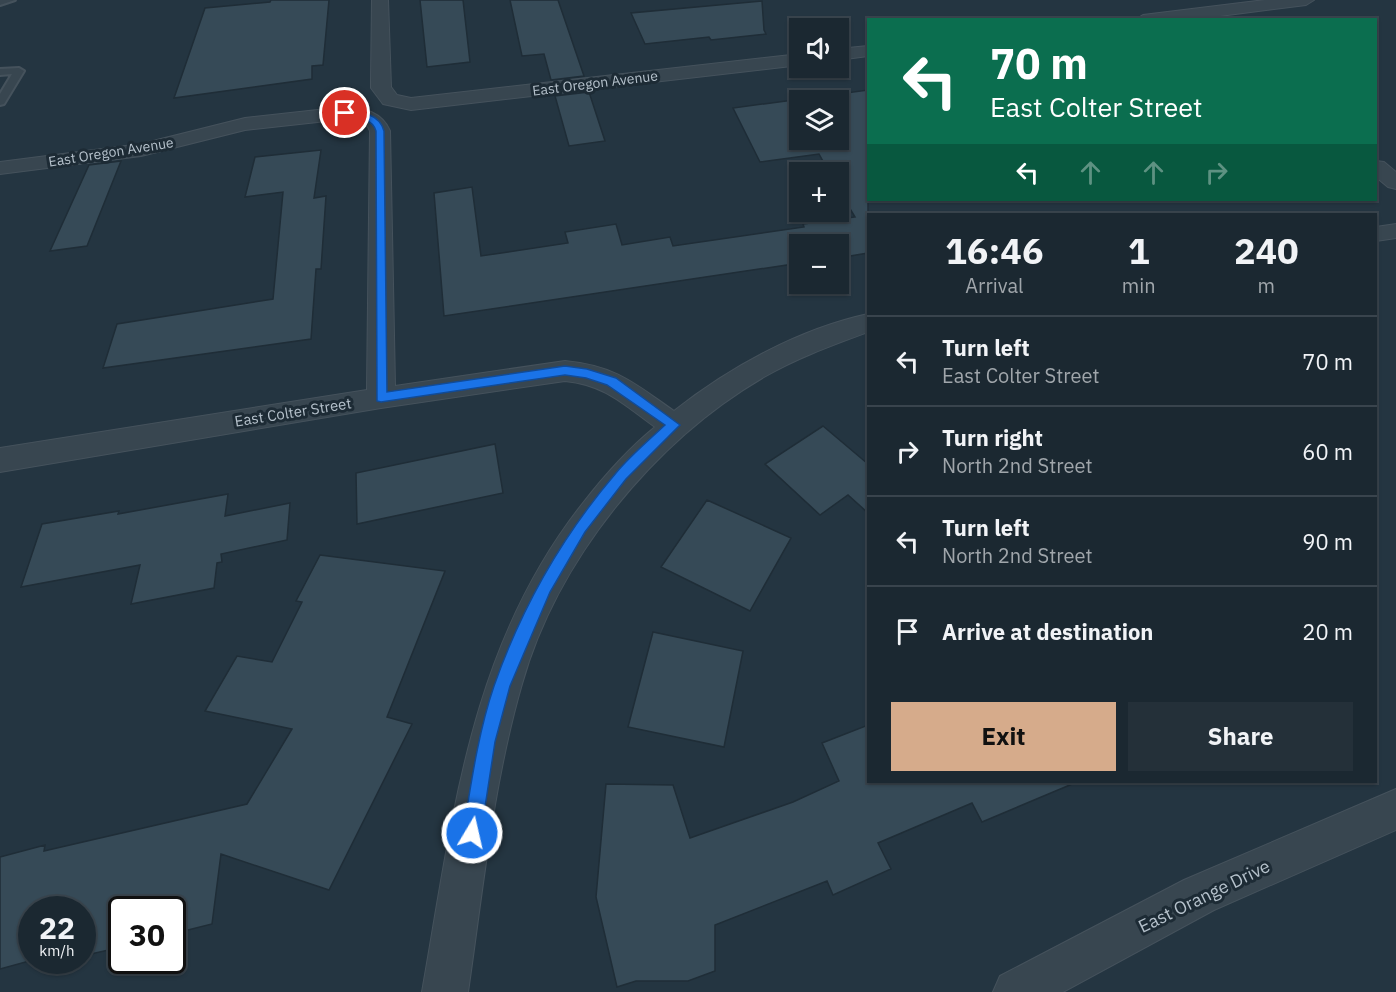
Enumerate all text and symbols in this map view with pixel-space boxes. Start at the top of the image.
map controls [789,18,849,294]
button: sound [789,18,849,78]
text: 70 m [990,36,1088,91]
icon: left [891,42,969,120]
street label: East Oregon Avenue [531,66,659,100]
pin [319,87,370,138]
text: East Colter Street [990,89,1203,124]
button: layers [789,90,849,150]
icon: arrive [328,96,361,129]
street label: East Oregon Avenue [47,133,175,171]
icon: left [1011,156,1044,189]
icon: ahead [1074,156,1107,189]
icon: ahead [1137,156,1170,189]
icon: right [1200,156,1233,189]
button: + [789,162,849,222]
text: 16:46 [945,227,1044,274]
text: 1 [1128,227,1150,274]
text: 240 [1234,227,1299,274]
button: − [789,234,849,294]
text: Arrival [965,272,1024,299]
text: min [1122,272,1156,299]
text: m [1258,272,1275,299]
text: Turn left [942,333,1030,362]
icon: left [891,345,924,378]
text: 70 m [1302,347,1353,376]
text: East Colter Street [942,362,1099,389]
street label: East Colter Street [233,393,353,431]
text: Turn right [942,423,1043,452]
icon: right [891,435,924,468]
text: 60 m [1302,437,1353,466]
text: North 2nd Street [942,452,1092,479]
text: Turn left [942,513,1030,542]
icon: left [891,525,924,558]
text: 90 m [1302,527,1353,556]
text: North 2nd Street [942,542,1092,569]
icon: arrive [891,615,924,648]
text: Arrive at destination [942,617,1153,646]
text: 20 m [1302,617,1353,646]
button: Exit [891,702,1116,771]
button: Share [1128,702,1353,771]
position arrow [440,801,504,865]
street label: East Orange Drive [1134,854,1274,938]
speed limit sign: 30 [108,896,186,974]
text: 22 [39,908,75,947]
text: km/h [39,941,75,960]

